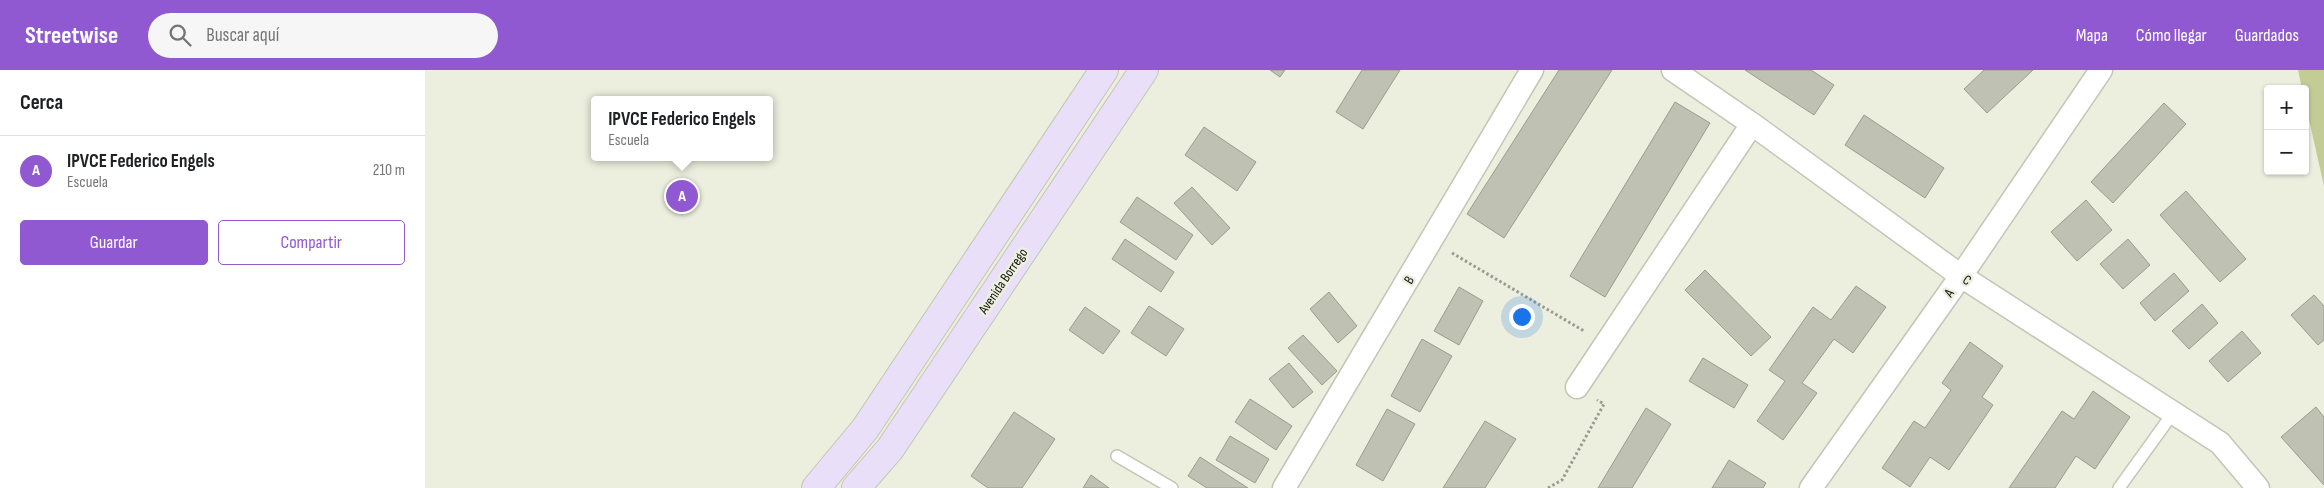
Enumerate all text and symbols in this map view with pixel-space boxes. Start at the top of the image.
search box [148,13,498,58]
text: Streetwise [25,21,118,50]
icon: search [166,21,194,49]
text: Buscar aquí [206,24,279,47]
text: Mapa [2076,25,2108,46]
text: Cómo llegar [2136,25,2207,46]
text: Guardados [2235,25,2299,46]
map controls [2264,85,2309,175]
button: + [2264,85,2309,130]
text: Cerca [20,90,63,115]
popup [591,96,773,161]
text: IPVCE Federico Engels [608,108,756,131]
button: − [2264,130,2309,175]
text: Escuela [608,131,649,150]
text: IPVCE Federico Engels [67,150,215,173]
text: A [32,161,40,180]
text: 210 m [373,161,405,180]
text: Escuela [67,173,108,192]
pin: A [666,177,698,215]
button: Guardar [20,220,208,265]
button: Compartir [218,220,405,265]
street label: Avenida Borrego [974,245,1031,318]
street label: C [1960,271,1975,289]
street label: B [1400,273,1418,287]
street label: A [1940,285,1958,301]
your location [1509,304,1535,330]

